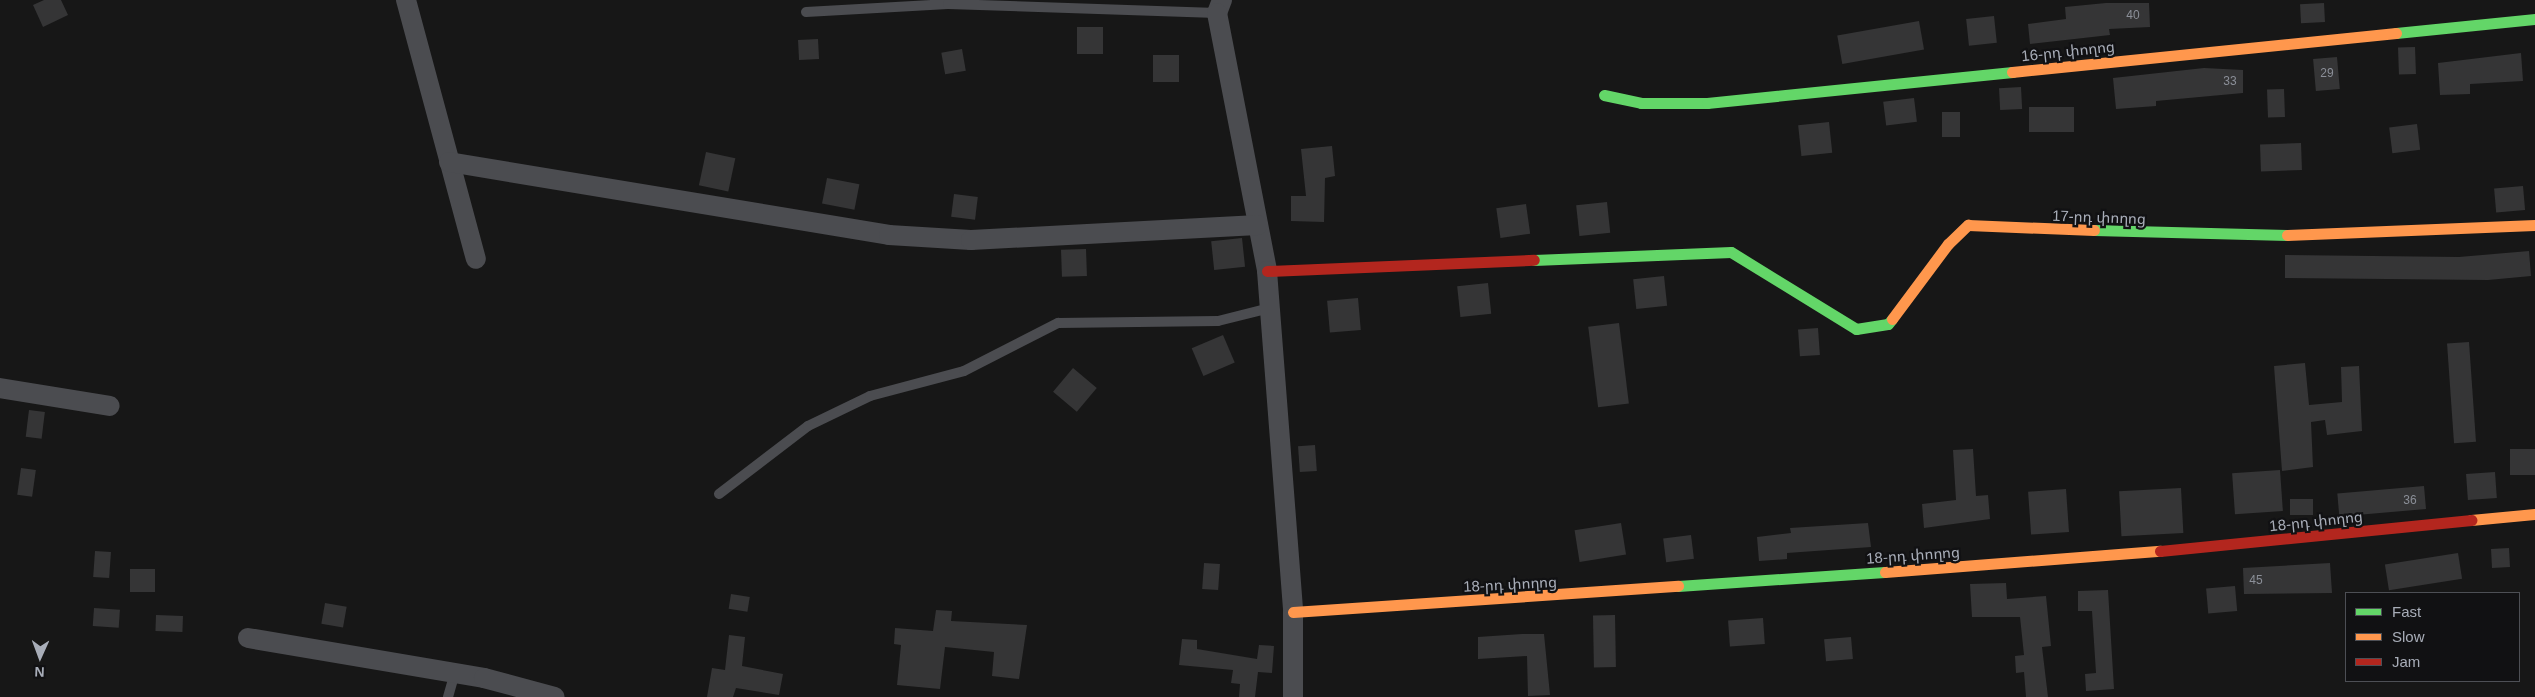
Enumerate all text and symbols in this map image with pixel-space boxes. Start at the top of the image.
house number: 40 [2126,9,2140,23]
street label: 16-րդ փողոց [2020,37,2116,65]
house number: 29 [2320,67,2334,81]
house number: 33 [2223,75,2237,89]
street label: 17-րդ փողոց [2052,206,2146,228]
house number: 36 [2403,494,2417,508]
street label: 18-րդ փողոց [2268,507,2364,535]
street label: 18-րդ փողոց [1866,543,1960,567]
street label: 18-րդ փողոց [1463,573,1557,595]
house number: 45 [2249,574,2263,588]
legend [2345,592,2520,682]
text: Fast [2392,603,2421,620]
text: Slow [2392,628,2425,645]
north arrow [15,632,65,682]
text: Jam [2392,653,2420,670]
text: N [34,664,45,680]

